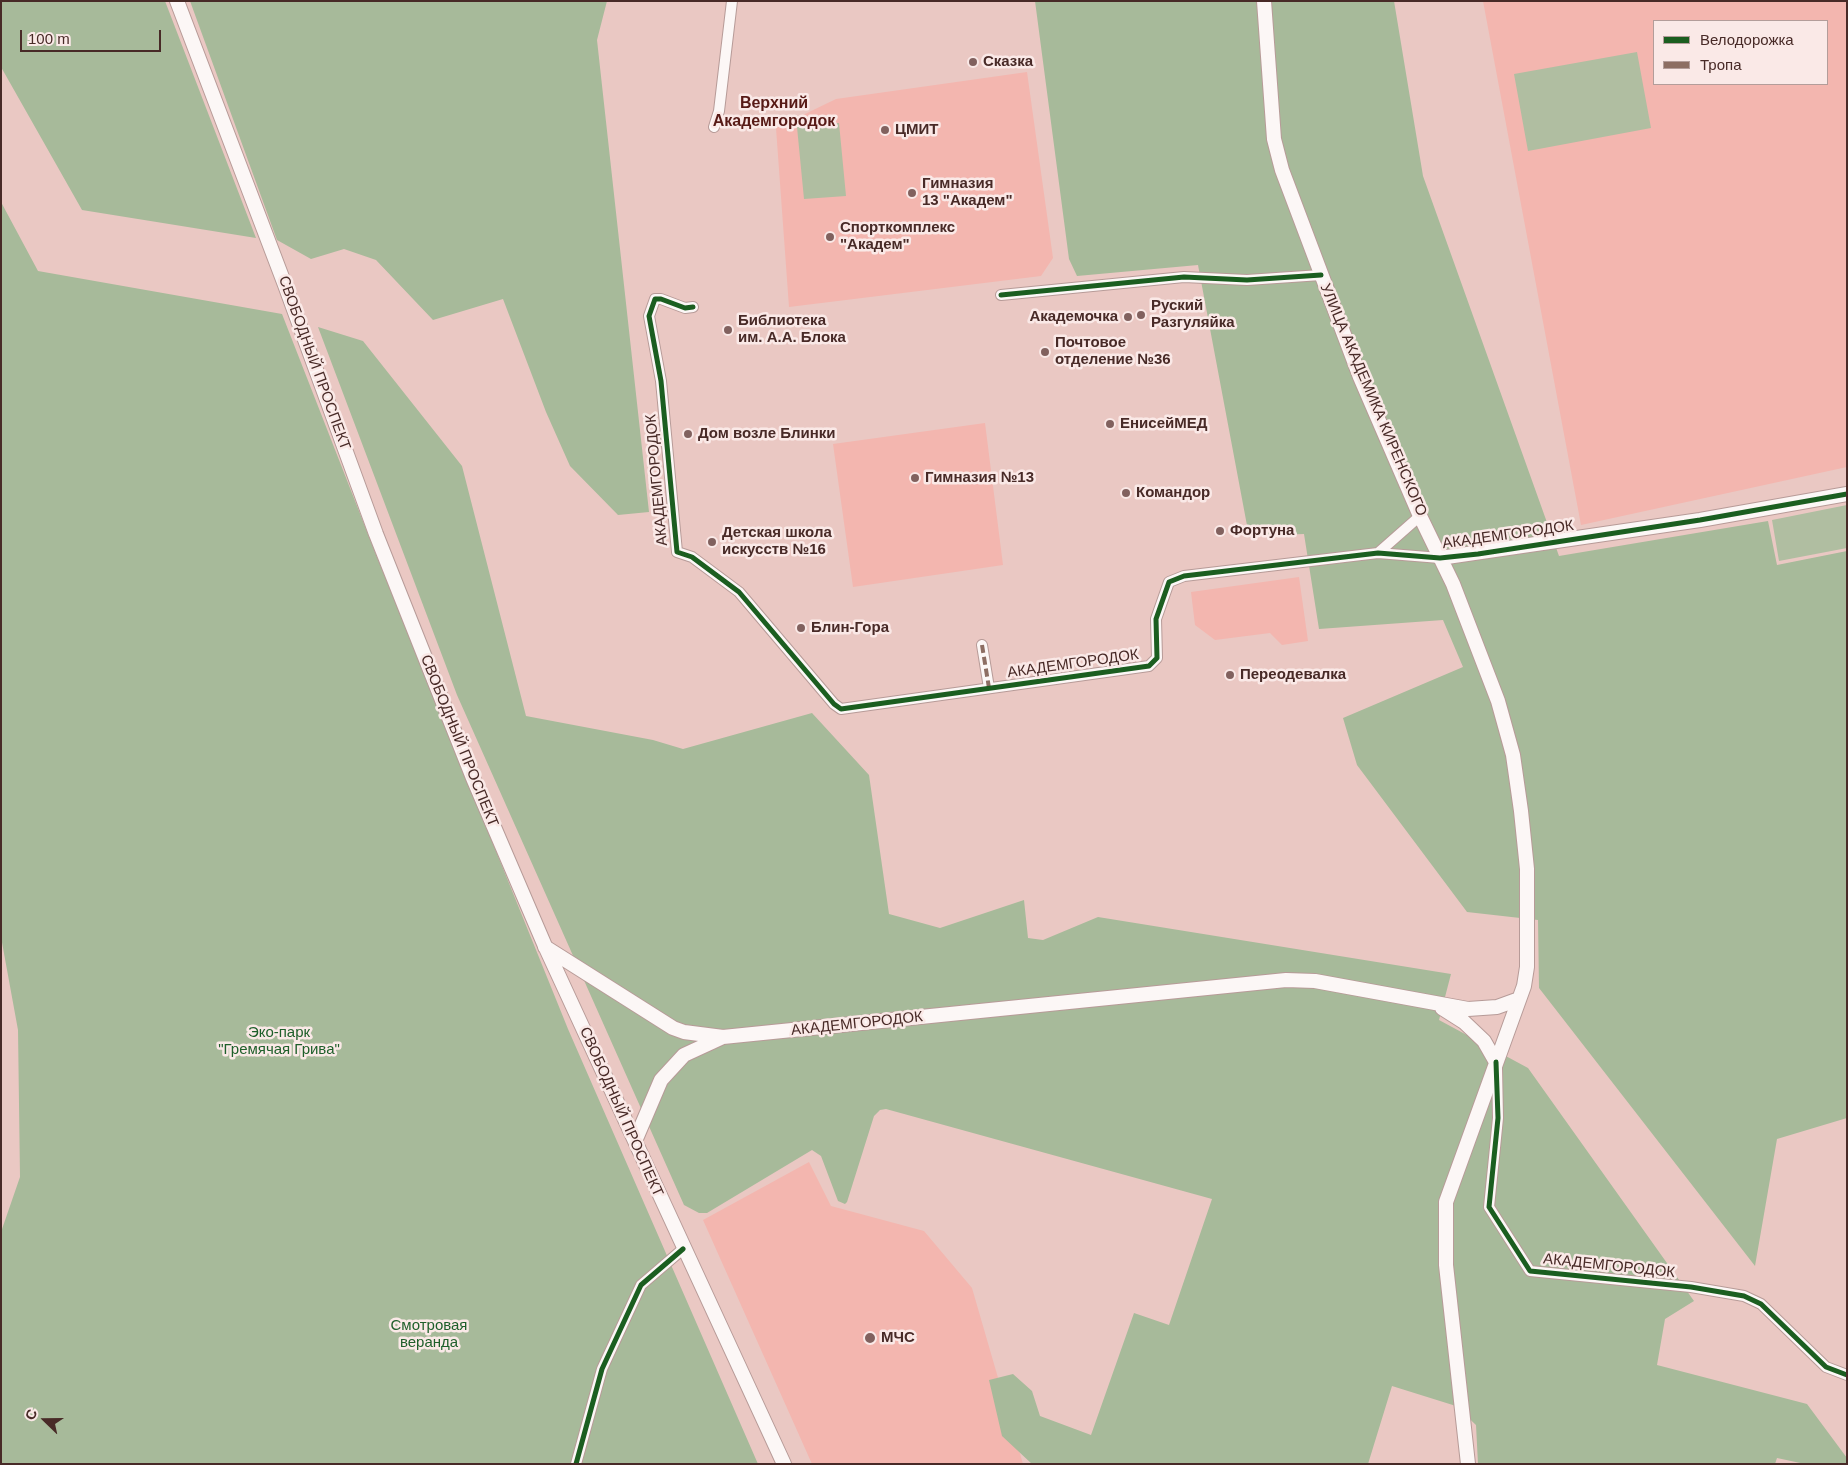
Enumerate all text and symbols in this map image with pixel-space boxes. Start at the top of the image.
scale bar [22,20,164,52]
legend [1653,20,1828,85]
text: 100 m [28,30,70,47]
text: Велодорожка [1700,31,1794,48]
place label: Сказка [983,53,1033,71]
marker: Сказка [967,56,979,68]
text: Тропа [1700,56,1741,73]
district label: Верхний Академгородок [713,94,835,132]
place label: ЦМИТ [895,121,938,139]
marker: ЦМИТ [879,124,891,136]
place label: Гимназия 13 "Академ" [922,175,1013,210]
marker: Гимназия 13 "Академ" [906,187,918,199]
place label: Спорткомплекс "Академ" [840,219,955,254]
marker: Спорткомплекс "Академ" [824,231,836,243]
street label: СВОБОДНЫЙ ПРОСПЕКТ [274,274,354,452]
street label: УЛИЦА АКАДЕМИКА КИРЕНСКОГО [1316,281,1430,519]
place label: Руский Разгуляйка [1151,297,1235,332]
place label: Академочка [1029,308,1118,326]
marker: Руский Разгуляйка [1135,309,1147,321]
marker: Академочка [1122,311,1134,323]
place label: Библиотека им. А.А. Блока [738,312,846,347]
marker: Библиотека им. А.А. Блока [722,324,734,336]
place label: Почтовое отделение №36 [1055,334,1171,369]
marker: Почтовое отделение №36 [1039,346,1051,358]
street label: АКАДЕМГОРОДОК [642,413,672,547]
place label: ЕнисейМЕД [1120,415,1207,433]
marker: ЕнисейМЕД [1104,418,1116,430]
place label: Дом возле Блинки [698,425,836,443]
marker: Дом возле Блинки [682,428,694,440]
place label: Гимназия №13 [925,469,1034,487]
marker: Гимназия №13 [909,472,921,484]
place label: Командор [1136,484,1210,502]
marker: Командор [1120,487,1132,499]
street label: АКАДЕМГОРОДОК [1441,517,1575,553]
place label: Фортуна [1230,522,1294,540]
place label: Детская школа искусств №16 [722,524,832,559]
marker: Фортуна [1214,525,1226,537]
marker: Детская школа искусств №16 [706,536,718,548]
place label: Блин-Гора [811,619,889,637]
marker: Блин-Гора [795,622,807,634]
street label: АКАДЕМГОРОДОК [1006,646,1140,682]
street label: СВОБОДНЫЙ ПРОСПЕКТ [416,652,502,830]
place label: Переодевалка [1240,666,1346,684]
marker: Переодевалка [1224,669,1236,681]
street label: АКАДЕМГОРОДОК [790,1008,924,1040]
park label: Эко-парк "Гремячая Грива" [218,1024,340,1059]
street label: СВОБОДНЫЙ ПРОСПЕКТ [575,1024,667,1200]
street label: АКАДЕМГОРОДОК [1542,1250,1676,1282]
park label: Смотровая веранда [391,1317,467,1352]
place label: МЧС [881,1329,915,1347]
marker: МЧС [863,1331,877,1345]
north arrow [20,1395,70,1445]
text: С [22,1407,40,1422]

